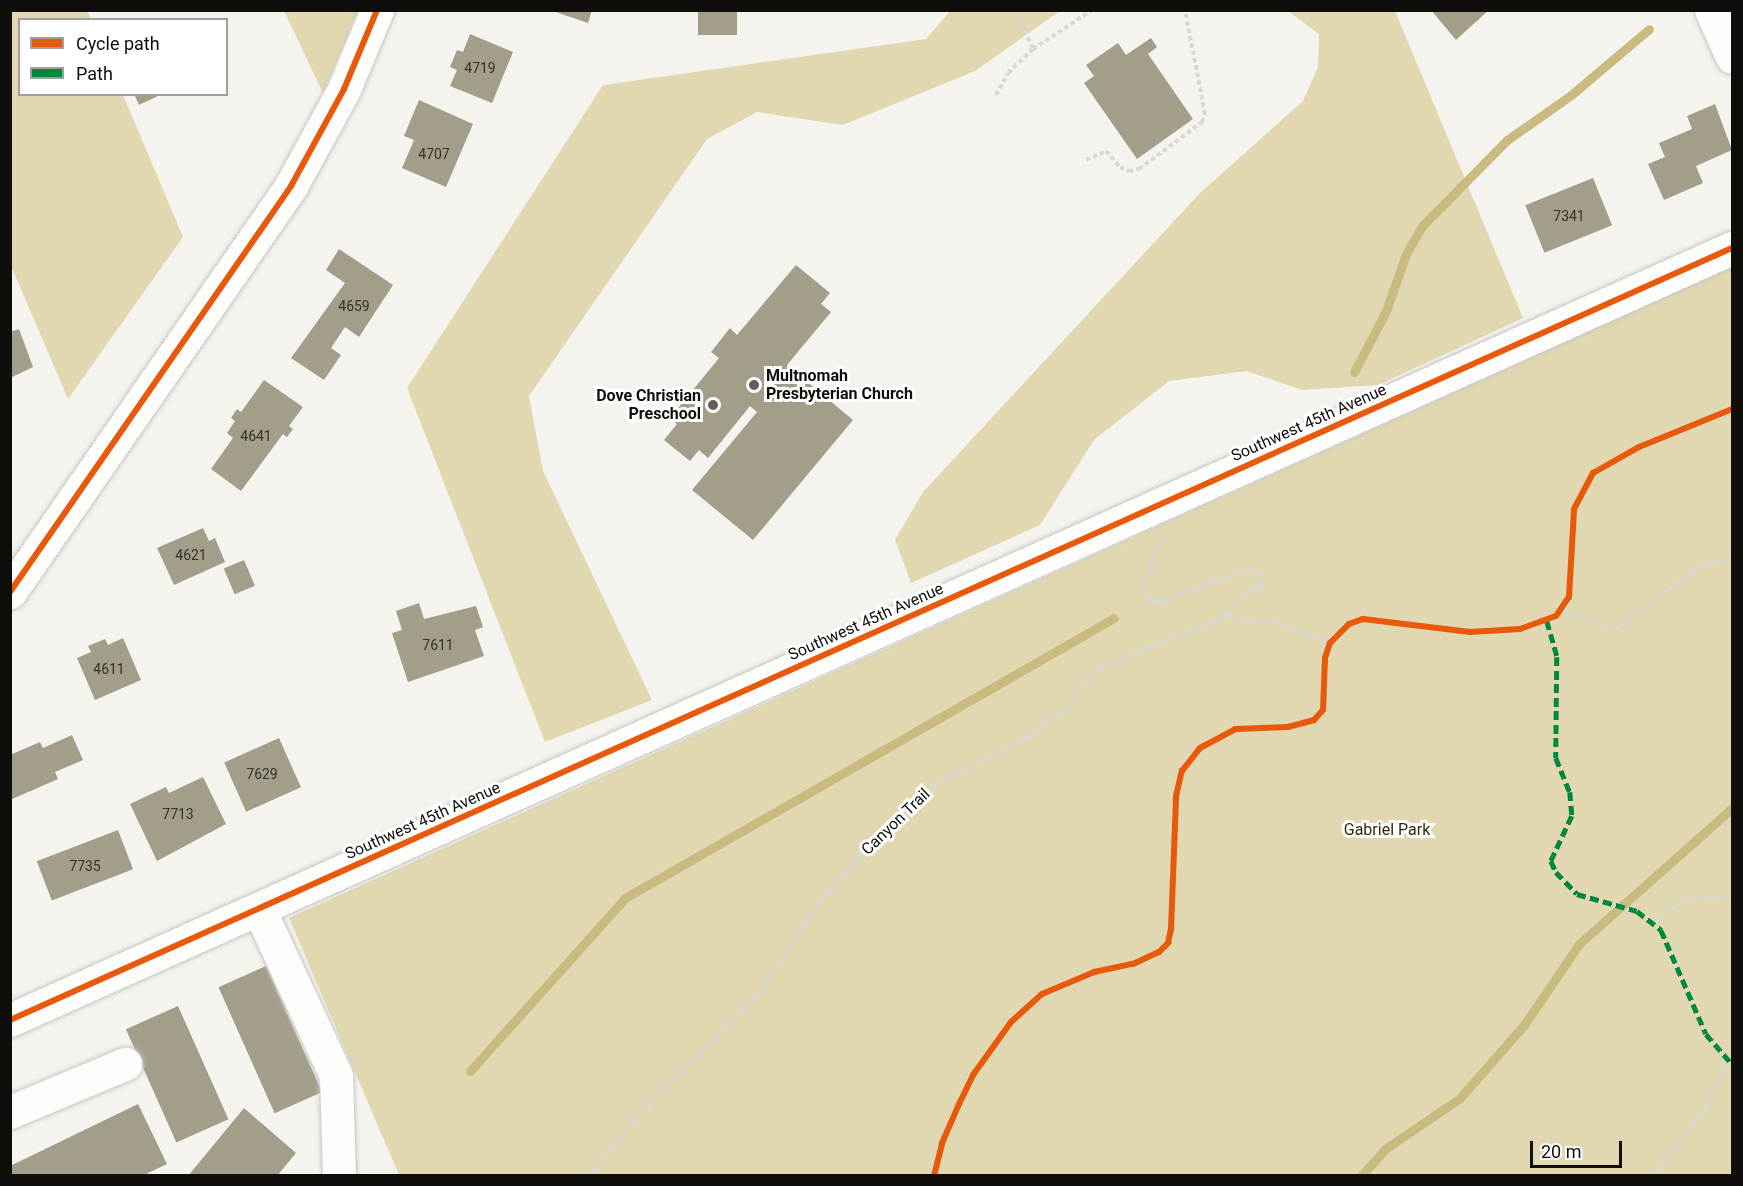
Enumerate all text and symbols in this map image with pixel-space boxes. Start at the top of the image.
legend [18,18,228,96]
text: Cycle path [76,33,160,54]
house number: 4719 [464,60,496,76]
text: Path [76,63,113,84]
house number: 4707 [418,146,450,162]
house number: 7341 [1553,208,1585,224]
house number: 4659 [338,298,370,314]
place label: Multnomah Presbyterian Church [766,366,913,404]
marker: Multnomah Presbyterian Church [747,378,761,392]
street label: Southwest 45th Avenue [1228,380,1390,466]
place label: Dove Christian Preschool [596,386,701,424]
marker: Dove Christian Preschool [706,398,720,412]
house number: 4641 [240,428,272,444]
house number: 4621 [175,547,207,563]
street label: Southwest 45th Avenue [785,579,947,665]
house number: 7611 [422,637,454,653]
house number: 4611 [93,661,125,677]
house number: 7629 [246,766,278,782]
street label: Southwest 45th Avenue [342,778,504,864]
street label: Canyon Trail [858,785,934,859]
house number: 7713 [162,806,194,822]
park label: Gabriel Park [1344,820,1430,840]
house number: 7735 [69,858,101,874]
scale bar [1533,1129,1624,1167]
text: 20 m [1541,1141,1581,1162]

